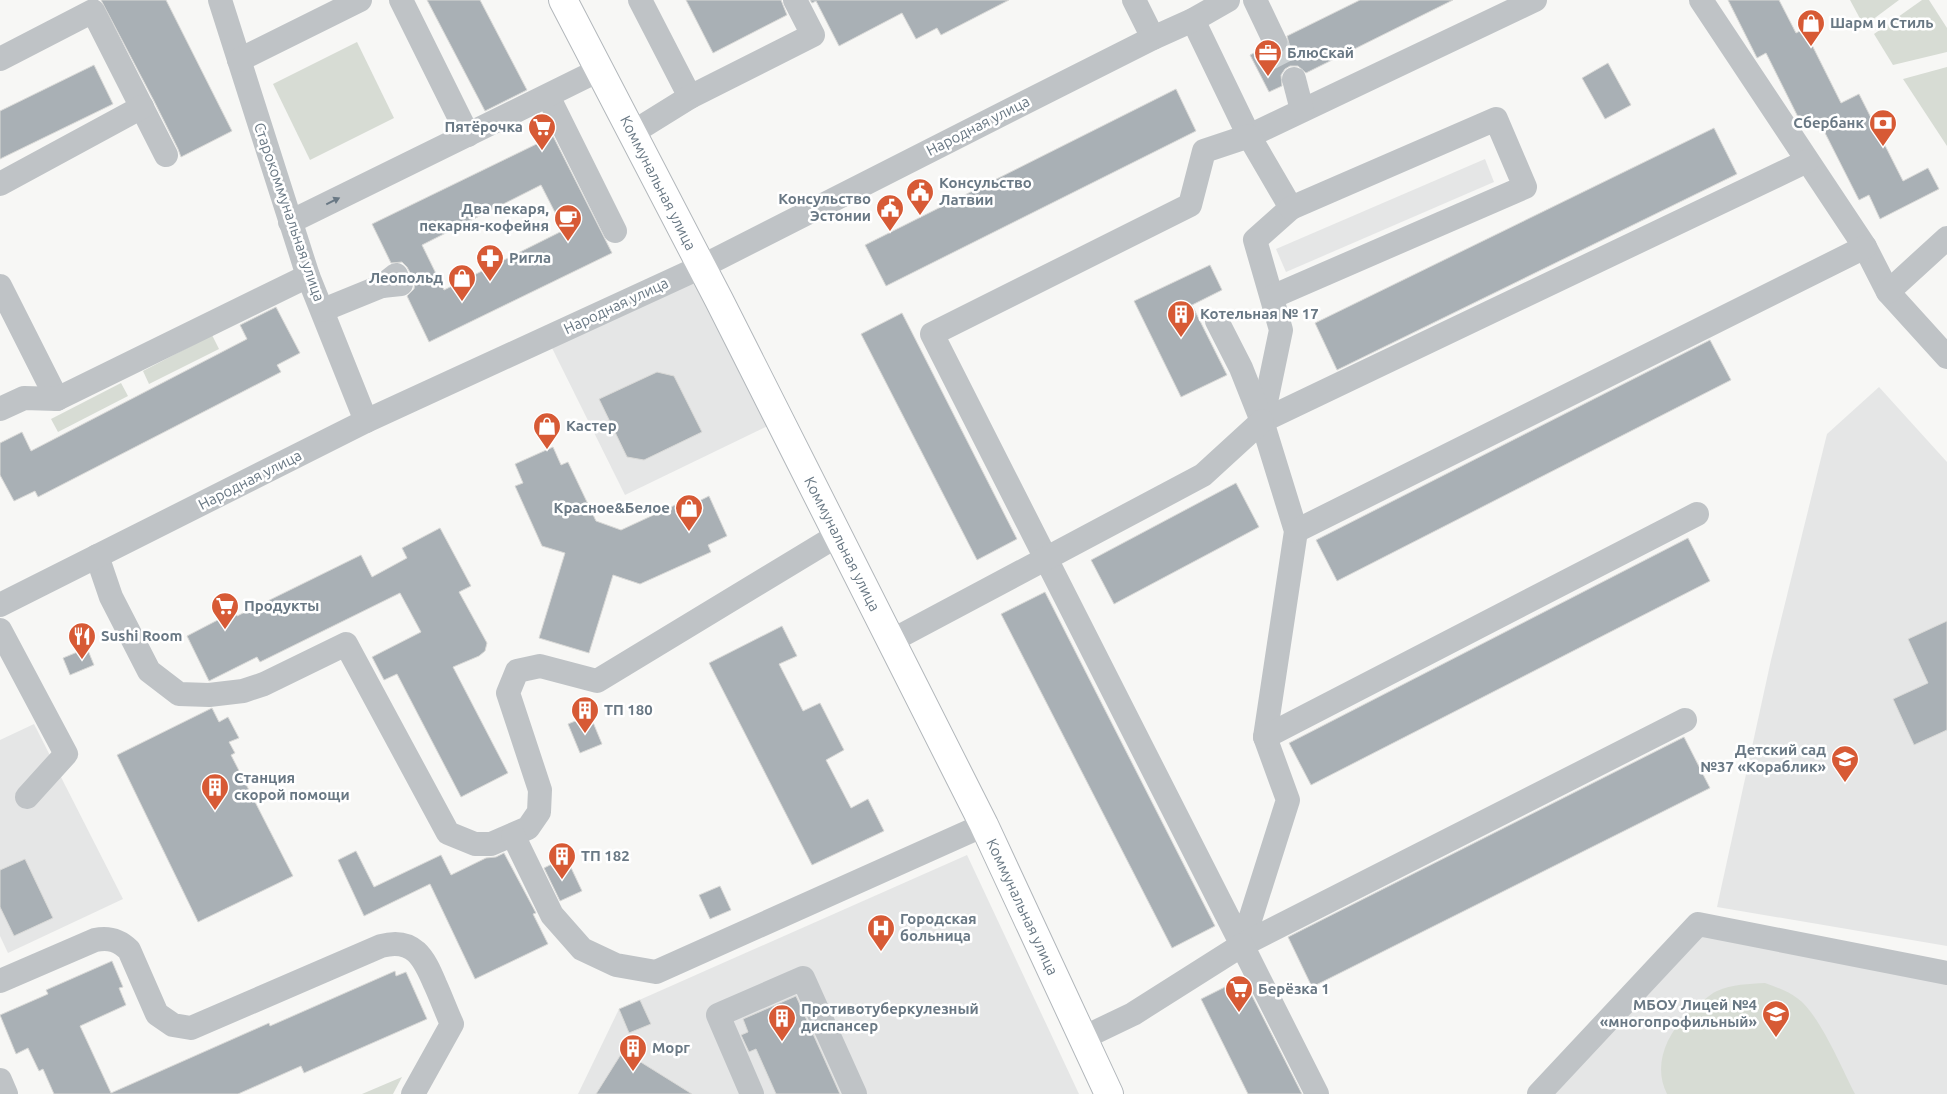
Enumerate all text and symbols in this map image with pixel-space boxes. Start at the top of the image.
shop icon: Шарм и Стиль [1796,8,1826,47]
place label: Шарм и Стиль [1830,14,1934,31]
office icon: БлюСкай [1253,38,1283,77]
place label: БлюСкай [1287,44,1354,61]
street label: Народная улица [923,92,1032,159]
bank icon: Сбербанк [1868,108,1898,147]
supermarket icon: Пятёрочка [527,112,557,151]
street label: Коммунальная улица [617,113,700,253]
place label: Сбербанк [1793,114,1864,131]
place label: Пятёрочка [444,118,523,135]
street label: Старокоммунальная улица [251,120,328,304]
place label: Консульство Латвии [939,174,1032,208]
public building icon: Консульство Латвии [905,177,935,216]
place label: Консульство Эстонии [778,190,871,224]
public building icon: Консульство Эстонии [875,193,905,232]
one-way arrow [326,196,341,205]
place label: Два пекаря, пекарня-кофейня [419,200,549,234]
cafe icon: Два пекаря, пекарня-кофейня [553,203,583,242]
pharmacy icon: Ригла [475,243,505,282]
place label: Ригла [509,249,551,266]
shop icon: Леопольд [447,263,477,302]
place label: Леопольд [369,269,443,286]
street label: Народная улица [561,274,671,337]
building icon: Котельная № 17 [1166,299,1196,338]
place label: Котельная № 17 [1200,305,1319,322]
shop icon: Кастер [532,411,562,450]
place label: Кастер [566,417,617,434]
street label: Народная улица [195,446,304,513]
street label: Коммунальная улица [801,474,884,614]
shop icon: Красное&Белое [674,493,704,532]
place label: Красное&Белое [553,499,670,516]
supermarket icon: Продукты [210,591,240,630]
place label: Продукты [244,597,319,614]
restaurant icon: Sushi Room [67,621,97,660]
place label: Sushi Room [101,627,182,644]
building icon: ТП 180 [570,695,600,734]
place label: ТП 180 [604,701,653,718]
place label: Детский сад №37 «Кораблик» [1700,741,1827,775]
school or university icon: Детский сад №37 «Кораблик» [1830,744,1860,783]
place label: Станция скорой помощи [234,769,350,803]
building icon: Станция скорой помощи [200,772,230,811]
street label: Коммунальная улица [983,836,1062,978]
building icon: ТП 182 [547,841,577,880]
place label: ТП 182 [581,847,630,864]
place label: Городская больница [900,910,977,944]
hospital icon: Городская больница [866,913,896,952]
supermarket icon: Берёзка 1 [1224,974,1254,1013]
place label: Берёзка 1 [1258,980,1330,997]
place label: МБОУ Лицей №4 «многопрофильный» [1600,996,1758,1030]
school or university icon: МБОУ Лицей №4 «многопрофильный» [1761,999,1791,1038]
place label: Противотуберкулезный диспансер [801,1000,979,1034]
building icon: Противотуберкулезный диспансер [767,1003,797,1042]
building icon: Морг [618,1033,648,1072]
place label: Морг [652,1039,690,1056]

